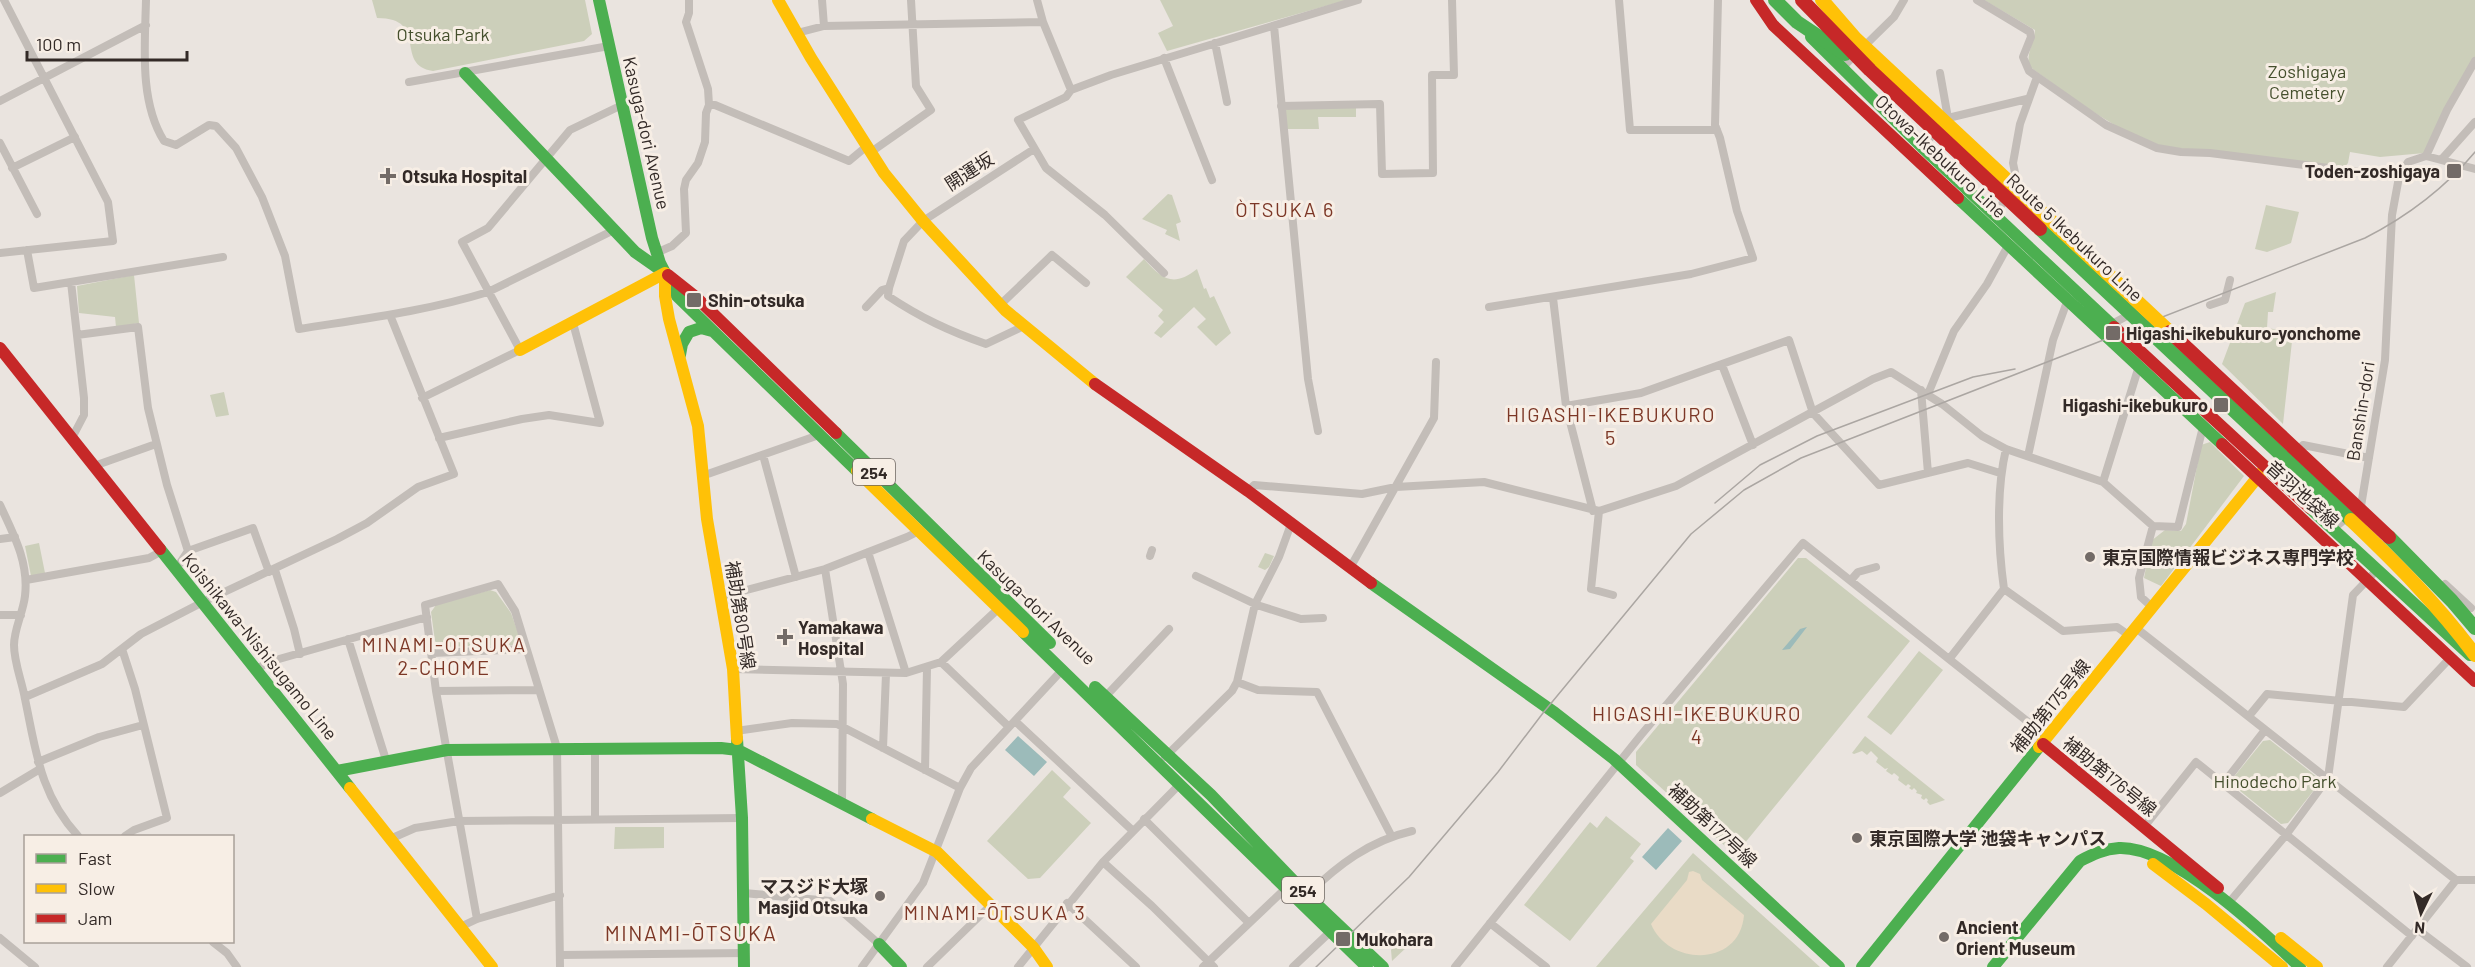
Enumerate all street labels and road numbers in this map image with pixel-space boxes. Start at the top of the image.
street label: Kasuga-dori Avenue [619,55,675,211]
street label: Otowa-Ikebukuro Line [1871,90,2011,222]
street label: 開運坂 [940,147,998,195]
street label: Route 5 Ikebukuro Line [2003,168,2147,306]
street label: Banshin-dori [2341,360,2379,462]
street label: 音羽池袋線 [2262,456,2344,532]
road number: 254 [853,459,895,485]
street label: Kasuga-dori Avenue [973,545,1101,669]
street label: Koishikawa-Nishisugamo Line [178,548,342,744]
street label: 補助第80号線 [722,559,760,671]
street label: 補助第175号線 [2006,655,2094,757]
street label: 補助第176号線 [2059,732,2161,820]
street label: 補助第177号線 [1664,778,1762,872]
road number: 254 [1282,877,1324,903]

